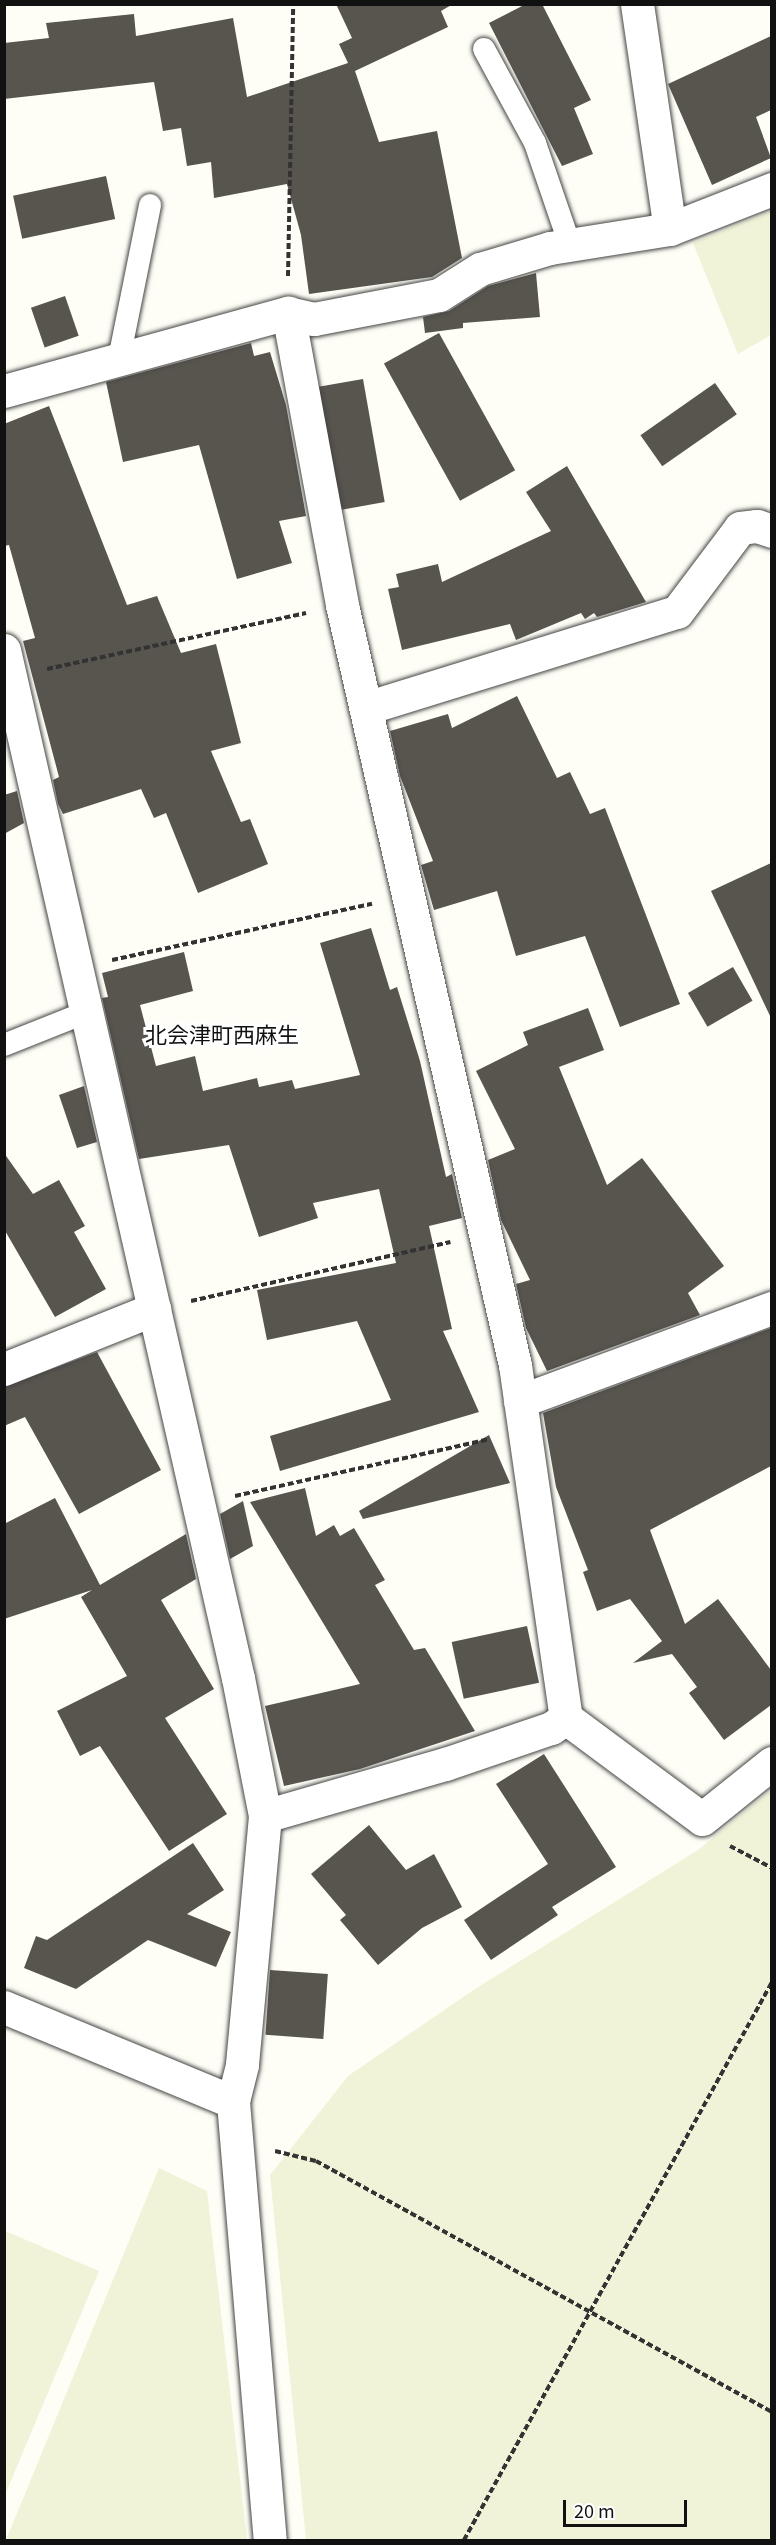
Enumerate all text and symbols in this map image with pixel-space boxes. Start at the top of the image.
district label: 北会津町西麻生 [145,1021,299,1047]
scale bar [566,2488,690,2526]
text: 20 m [574,2497,615,2523]

